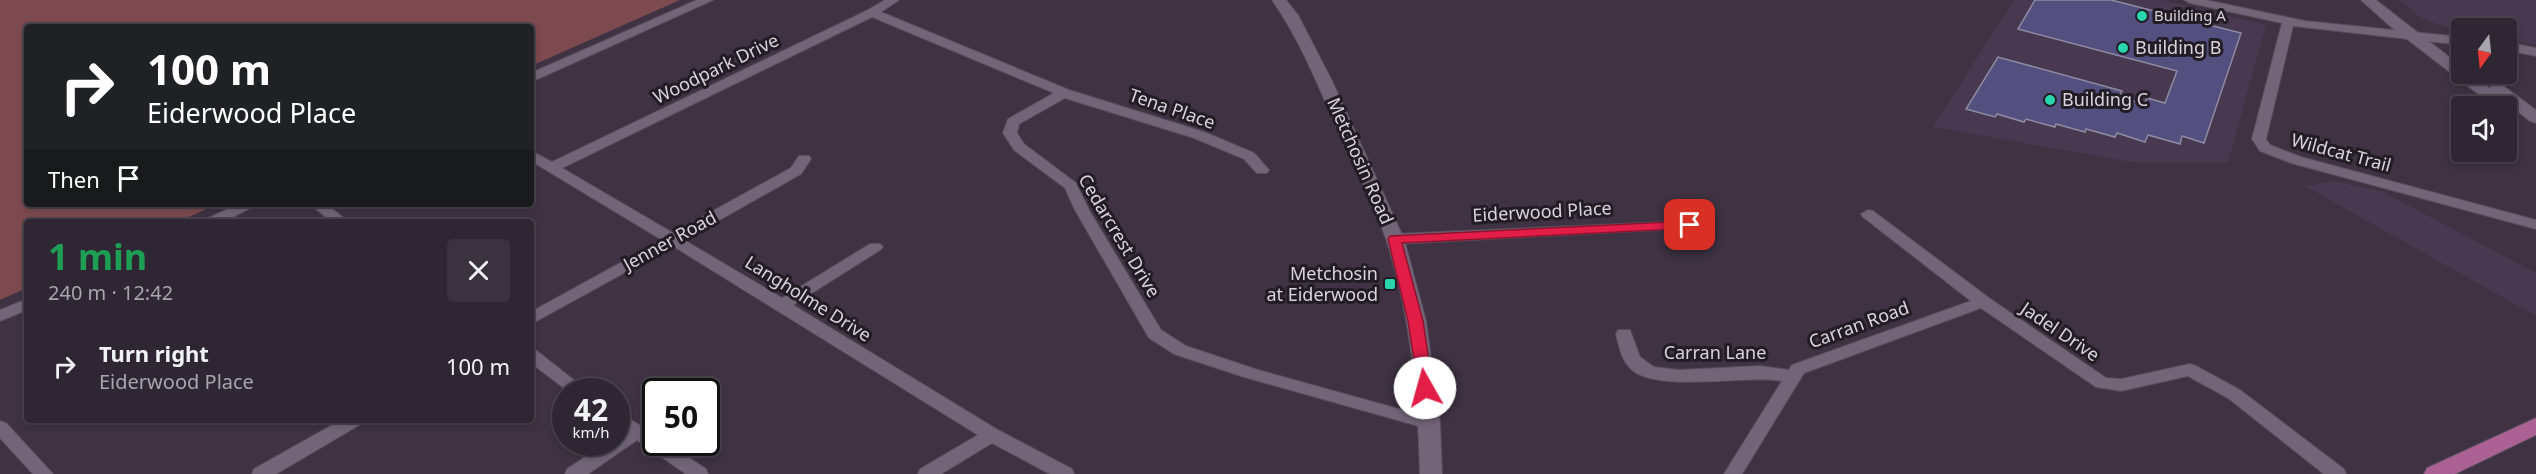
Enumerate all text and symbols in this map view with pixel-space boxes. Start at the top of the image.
place label: Building A [2154,5,2226,25]
marker: Building A [2135,9,2149,23]
north arrow [2451,18,2517,84]
map controls [2451,18,2517,162]
street label: Woodpark Drive [649,27,782,109]
place label: Building B [2135,35,2221,59]
text: 100 m [147,40,271,97]
marker: Building B [2116,41,2130,55]
icon: right [48,48,126,126]
street label: Tena Place [1126,82,1218,134]
place label: Building C [2062,87,2148,111]
marker: Building C [2043,93,2057,107]
text: Eiderwood Place [147,94,356,131]
street label: Metchosin Road [1322,94,1400,228]
button: sound [2451,96,2517,162]
street label: Wildcat Trail [2289,127,2394,177]
icon: arrive [112,162,145,195]
text: Then [48,164,100,194]
street label: Cedarcrest Drive [1074,169,1166,302]
street label: Eiderwood Place [1472,195,1612,227]
pin [1664,199,1715,250]
street label: Jenner Road [617,205,720,277]
icon: arrive [1673,208,1706,241]
text: 1 min [48,232,147,281]
button: close [447,239,510,302]
street label: Langholme Drive [741,250,876,347]
place label: Metchosin at Eiderwood [1266,261,1378,306]
marker: Metchosin at Eiderwood [1383,277,1397,291]
text: 240 m · 12:42 [48,279,173,306]
street label: Carran Road [1805,295,1912,353]
street label: Jadel Drive [2015,295,2105,366]
text: Turn right [99,338,209,368]
street label: Carran Lane [1664,340,1766,364]
icon: right [48,350,81,383]
text: 100 m [446,351,510,381]
position arrow [1393,356,1457,420]
text: Eiderwood Place [99,368,254,395]
speed limit sign: 50 [642,378,720,456]
text: 42 [574,389,608,430]
text: km/h [573,422,609,442]

